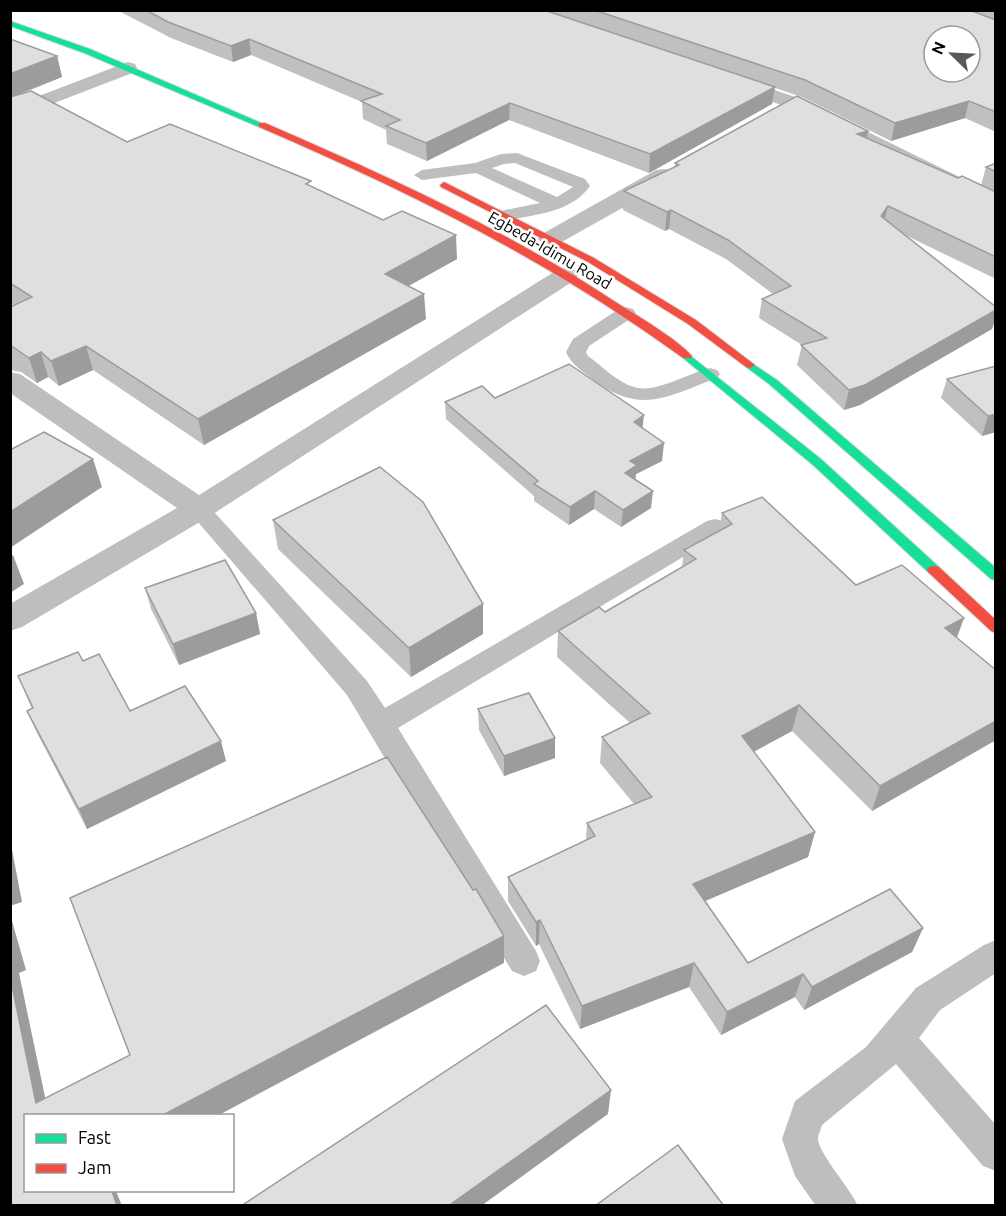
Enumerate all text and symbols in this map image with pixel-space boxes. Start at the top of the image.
north arrow [922,24,982,84]
text: N [928,39,949,57]
street label: Egbeda-Idimu Road [485,207,615,293]
legend [24,1114,234,1192]
text: Fast [78,1127,111,1147]
text: Jam [78,1157,112,1177]

